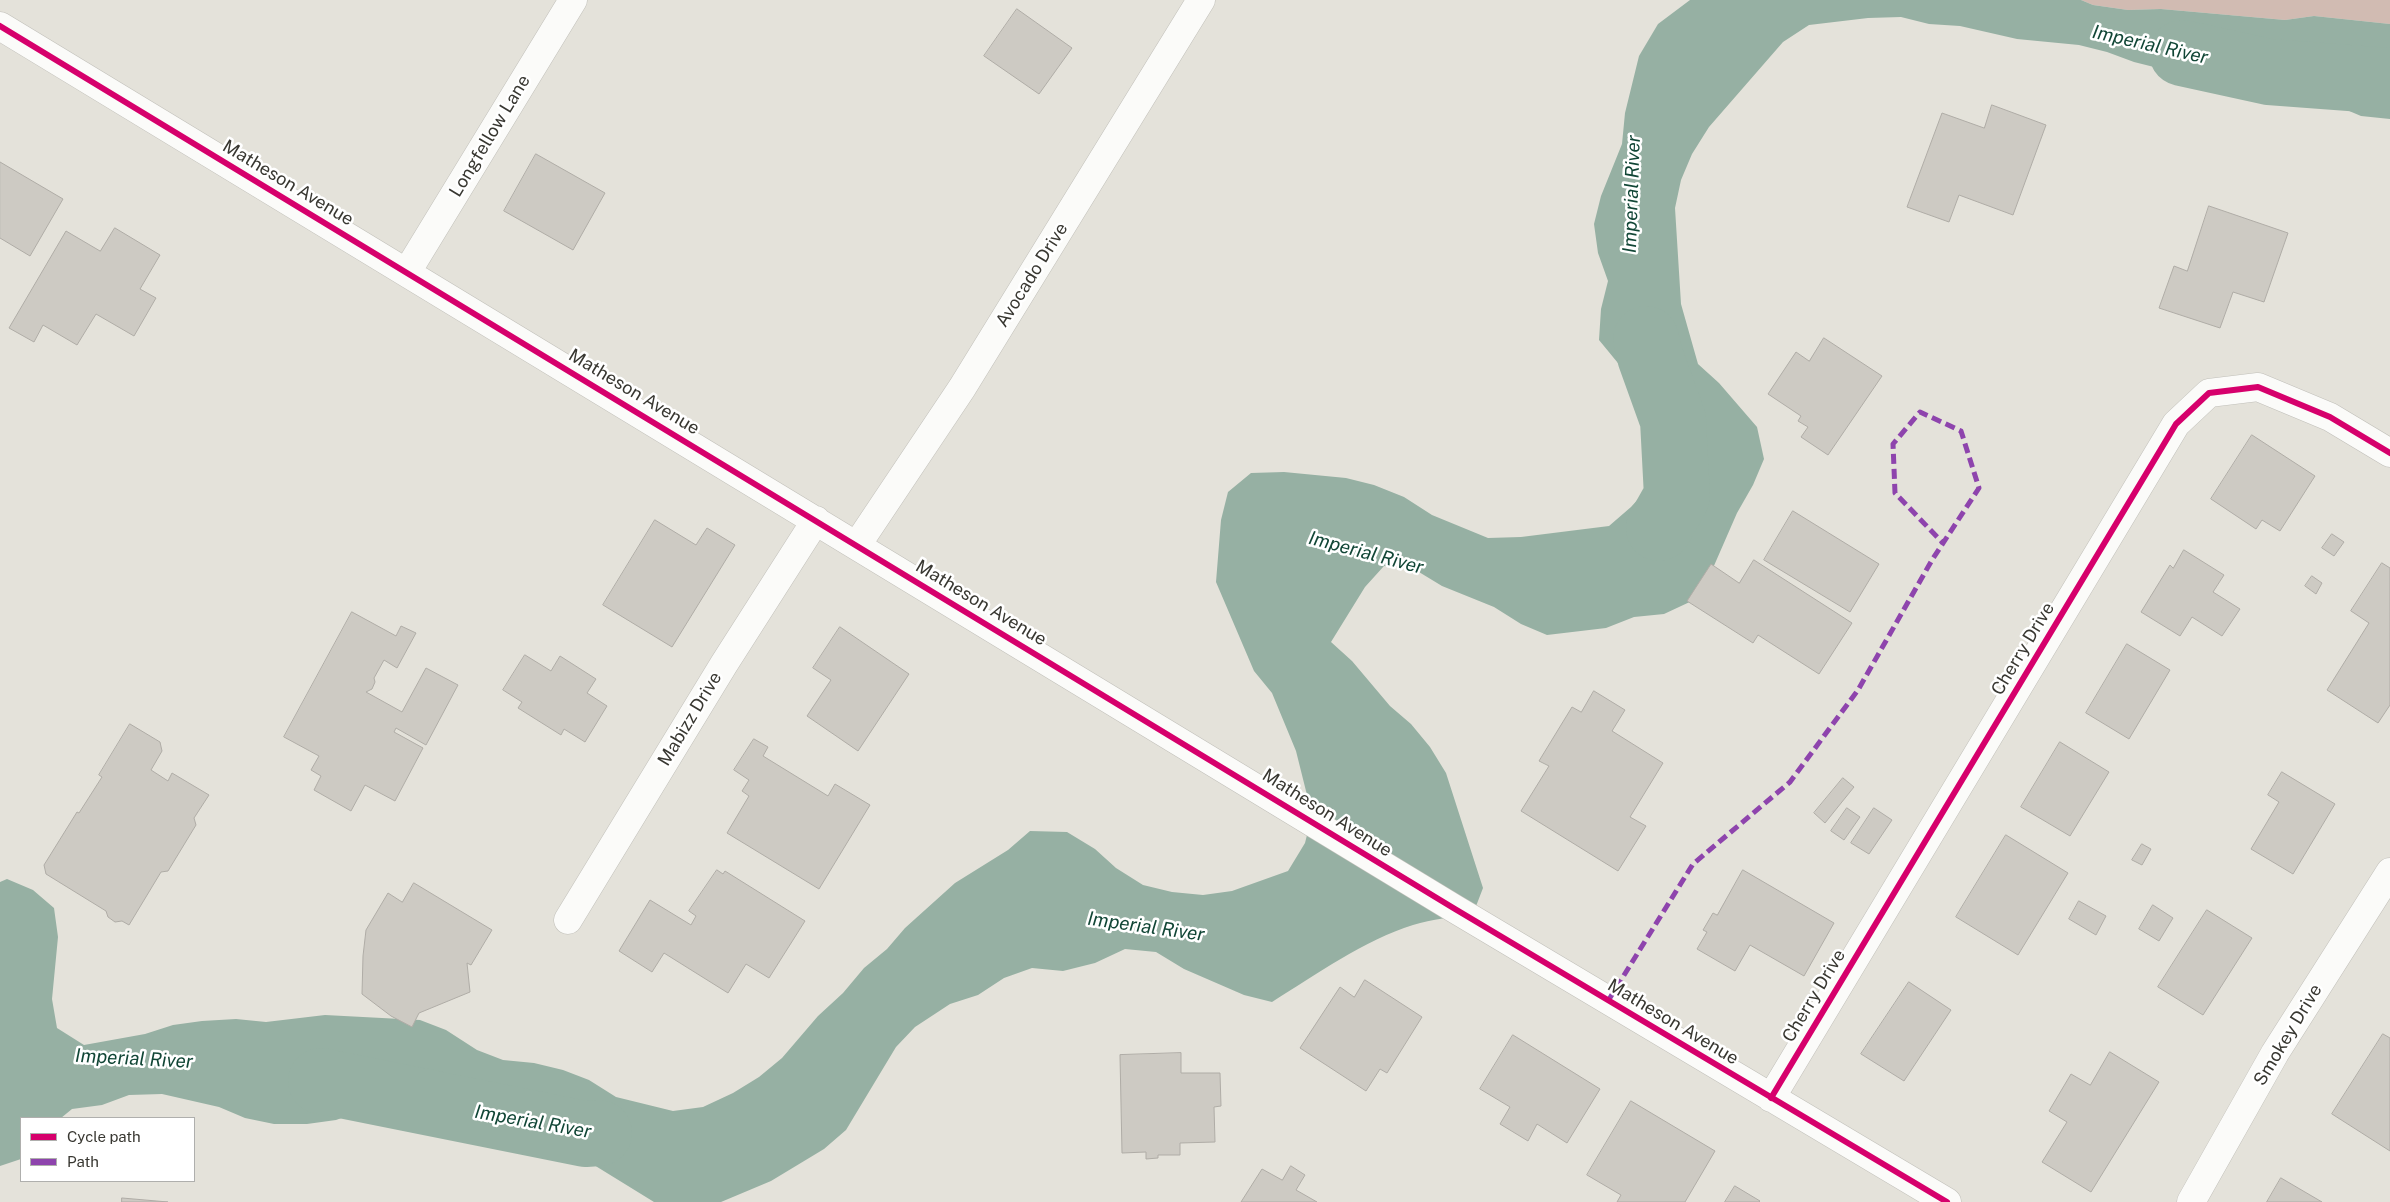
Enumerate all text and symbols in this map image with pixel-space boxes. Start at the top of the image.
water label: Imperial River [2090,21,2210,69]
street label: Longfellow Lane [445,71,535,201]
street label: Matheson Avenue [219,135,357,231]
water label: Imperial River [1619,135,1645,253]
street label: Avocado Drive [991,219,1073,331]
street label: Matheson Avenue [565,344,703,440]
water label: Imperial River [1306,527,1426,579]
street label: Matheson Avenue [912,555,1050,651]
street label: Cherry Drive [1987,599,2059,699]
street label: Mabizz Drive [653,668,727,770]
street label: Matheson Avenue [1258,764,1396,862]
water label: Imperial River [1086,907,1206,947]
street label: Cherry Drive [1778,946,1850,1046]
street label: Matheson Avenue [1604,974,1742,1070]
street label: Smokey Drive [2249,980,2327,1090]
water label: Imperial River [74,1045,194,1073]
water label: Imperial River [473,1101,593,1143]
legend [20,1117,195,1182]
text: Cycle path [67,1128,141,1145]
text: Path [67,1153,99,1170]

